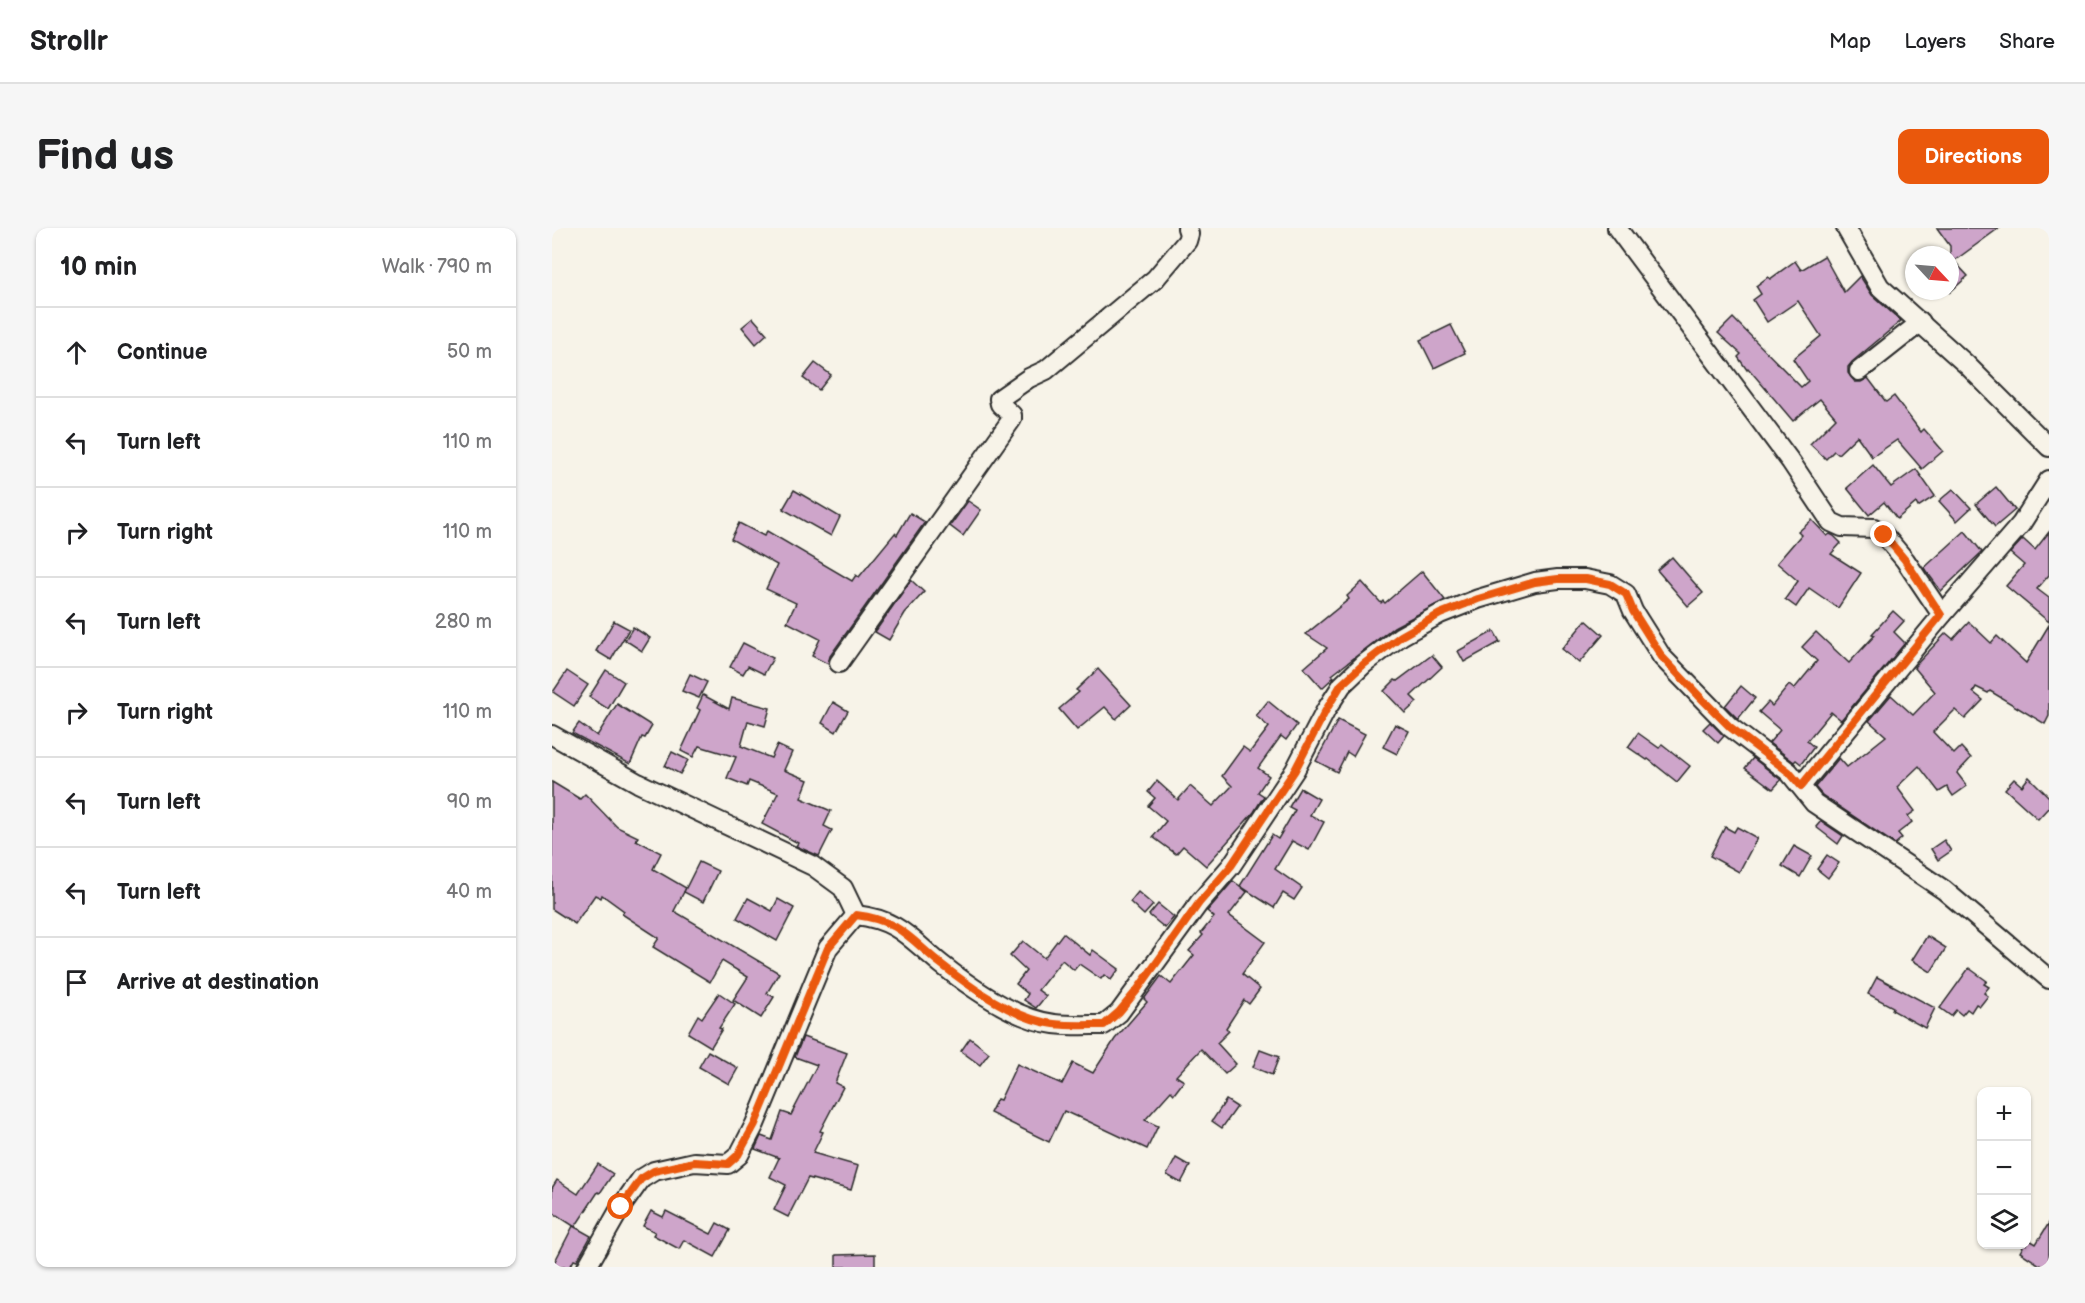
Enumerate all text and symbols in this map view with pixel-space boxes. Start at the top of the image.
text: Strollr [30,25,108,58]
text: Map [1829,29,1871,54]
text: Layers [1904,29,1966,54]
text: Share [1999,29,2055,54]
button: Directions [1898,129,2049,184]
text: Find us [36,131,174,182]
north arrow [1905,246,1959,300]
text: 10 min [60,252,137,283]
text: Walk · 790 m [382,255,492,279]
icon: ahead [60,336,93,369]
text: Continue [117,339,207,366]
text: 50 m [447,340,492,364]
icon: left [60,426,93,459]
text: Turn left [117,429,201,456]
text: 110 m [443,430,492,454]
icon: right [60,516,93,549]
text: Turn right [117,519,213,546]
text: 110 m [443,520,492,544]
route end [1870,521,1896,547]
icon: left [60,606,93,639]
text: Turn left [117,609,201,636]
text: 280 m [435,610,492,634]
icon: right [60,696,93,729]
text: Turn right [117,699,213,726]
text: 110 m [443,700,492,724]
icon: left [60,786,93,819]
text: Turn left [117,789,201,816]
text: 90 m [447,790,492,814]
icon: left [60,876,93,909]
text: Turn left [117,879,201,906]
text: 40 m [446,880,492,904]
icon: arrive [60,966,93,999]
text: Arrive at destination [117,969,319,996]
map controls [1977,1087,2031,1249]
button: + [1977,1087,2031,1141]
button: − [1977,1141,2031,1195]
route start [607,1193,633,1219]
button: layers [1977,1195,2031,1249]

